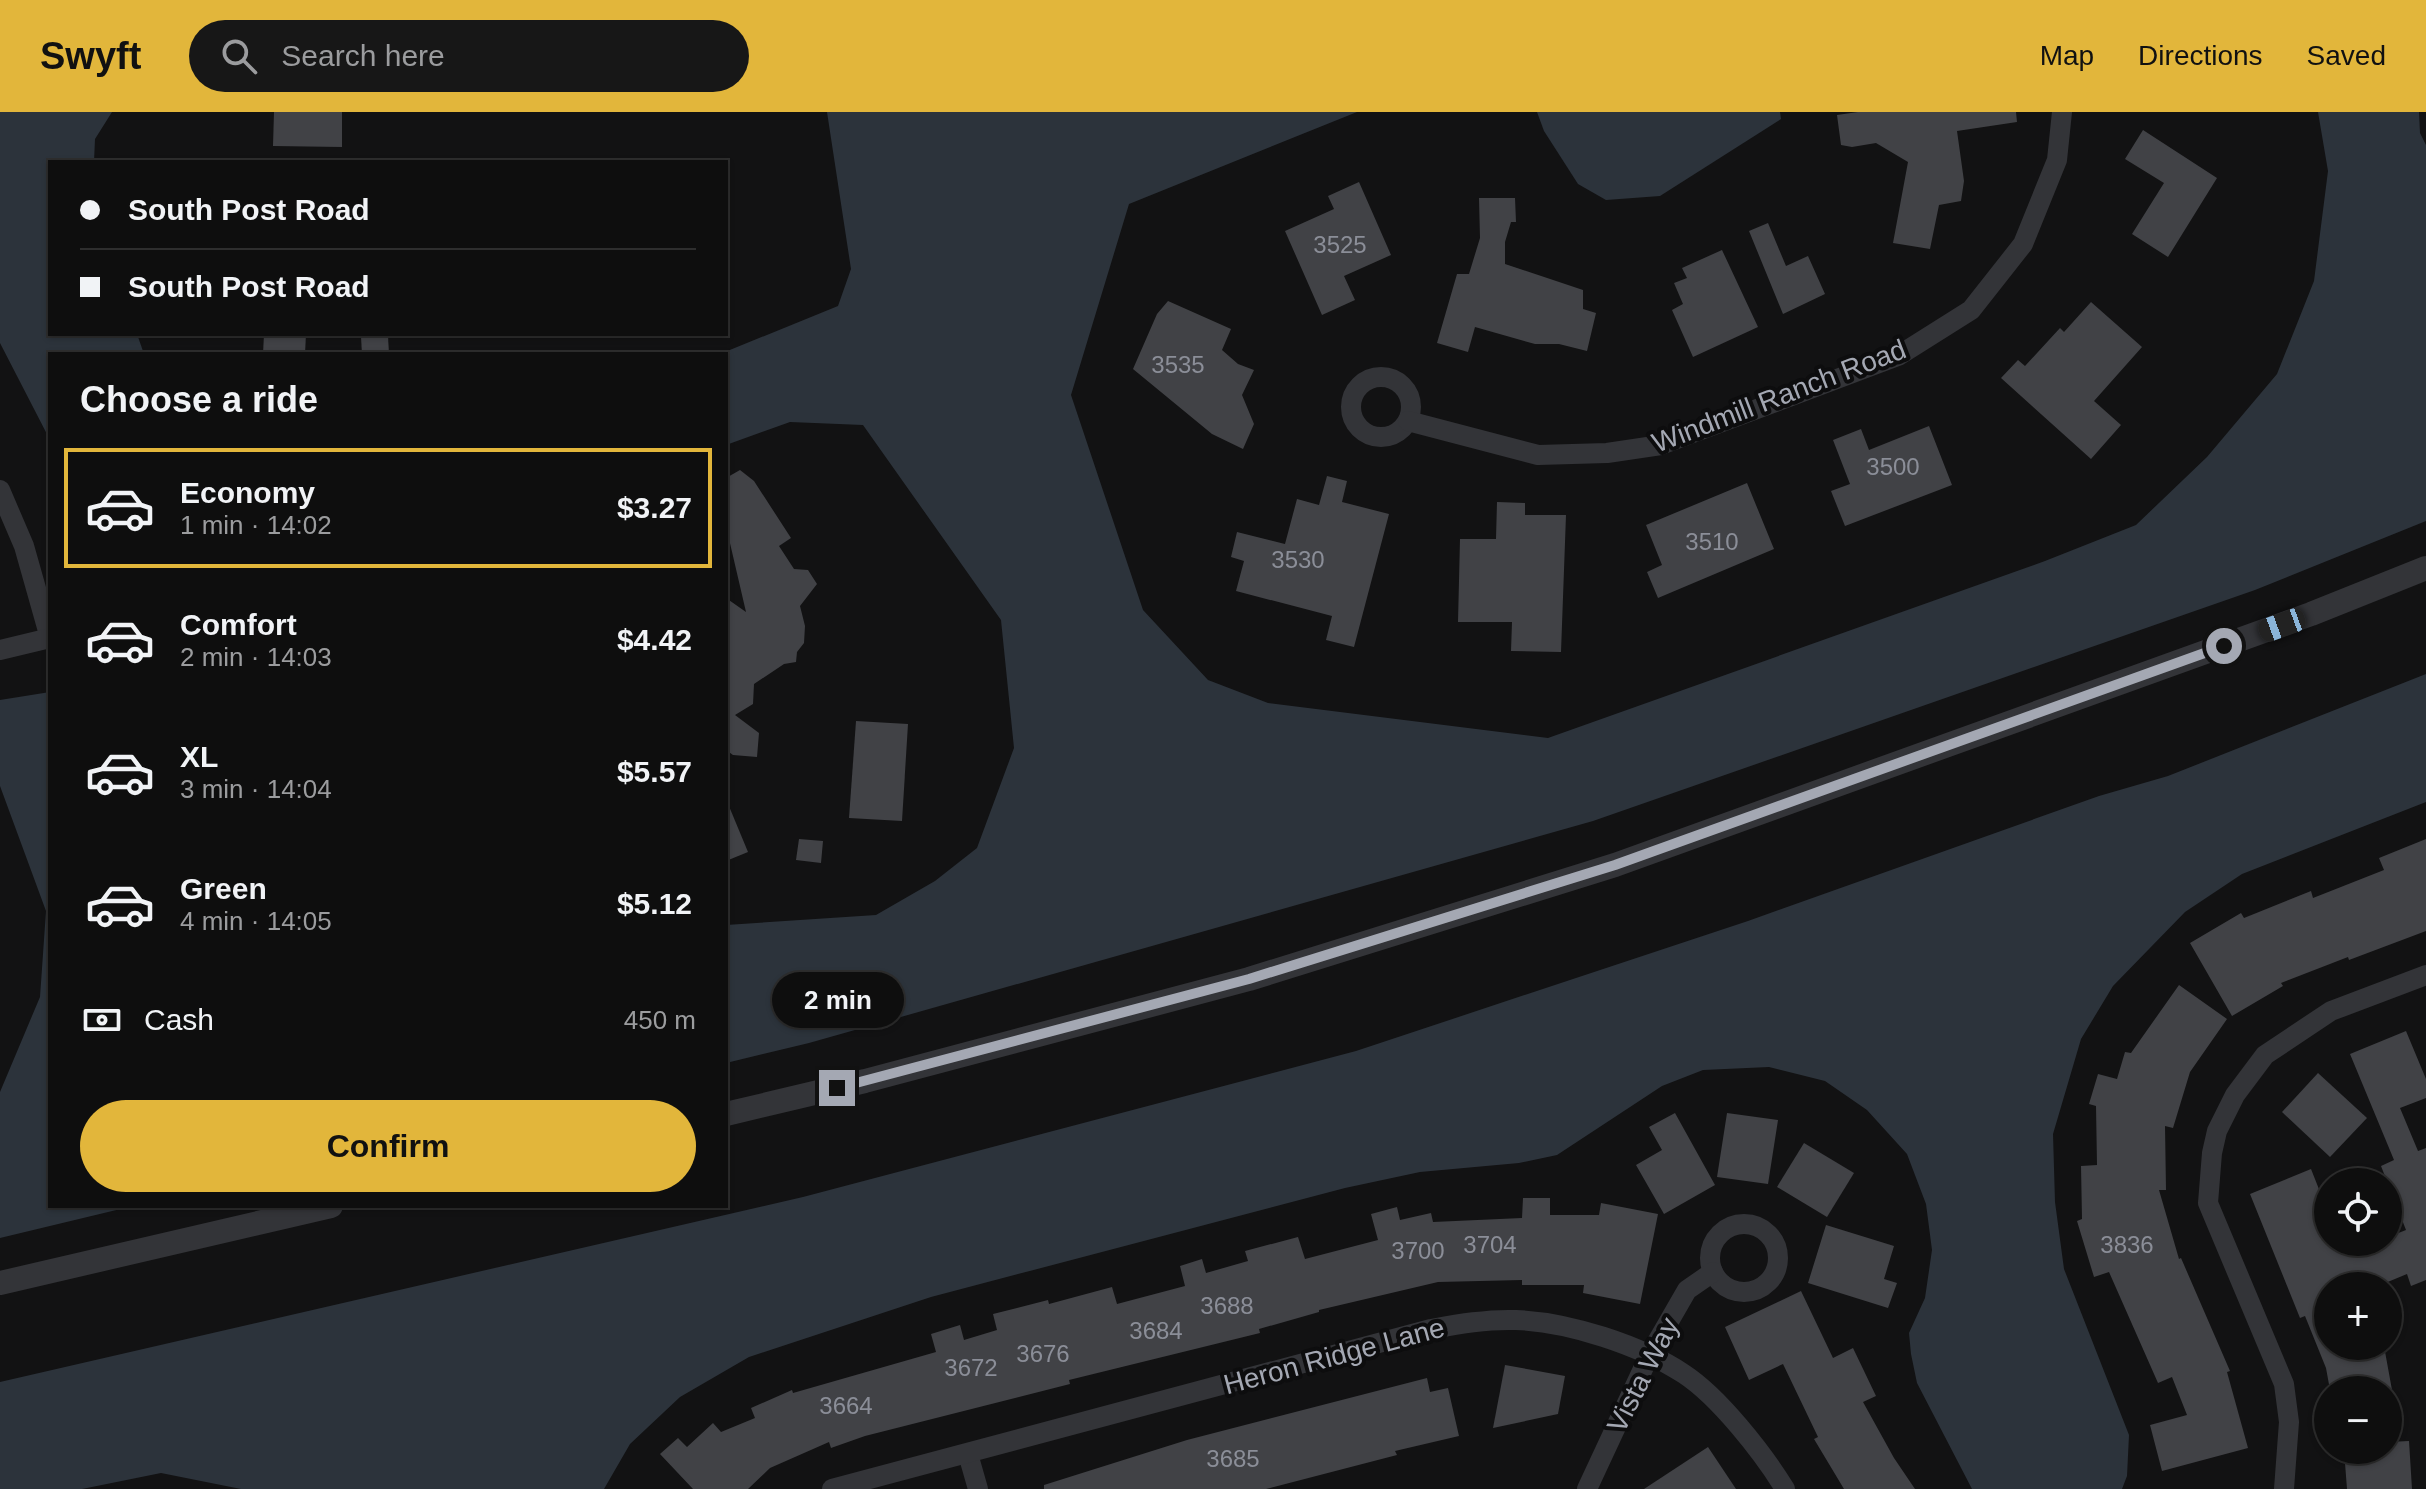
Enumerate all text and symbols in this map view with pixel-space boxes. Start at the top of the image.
search box [189,20,749,92]
icon: search [217,34,261,78]
text: Swyft [40,35,141,77]
text: Search here [281,39,445,72]
text: Map [2040,40,2094,71]
text: Directions [2138,40,2263,71]
text: Saved [2307,40,2386,71]
text: South Post Road [128,193,370,226]
house number: 3525 [1313,231,1367,258]
text: South Post Road [128,270,370,303]
street label: Windmill Ranch Road [1648,333,1910,459]
house number: 3535 [1151,351,1205,378]
text: Choose a ride [80,379,318,420]
house number: 3500 [1866,453,1920,480]
icon: car [84,472,156,544]
text: Economy [180,476,315,509]
text: $3.27 [617,491,692,524]
text: 1 min · 14:02 [180,510,332,540]
house number: 3510 [1685,528,1739,555]
house number: 3530 [1271,546,1325,573]
icon: car [84,604,156,676]
car [2255,606,2309,644]
text: Comfort [180,608,297,641]
text: $4.42 [617,623,692,656]
route start [2206,628,2242,664]
text: 2 min · 14:03 [180,642,332,672]
icon: car [84,736,156,808]
text: XL [180,740,218,773]
text: $5.57 [617,755,692,788]
text: 3 min · 14:04 [180,774,332,804]
icon: car [84,868,156,940]
text: Green [180,872,267,905]
text: $5.12 [617,887,692,920]
text: 4 min · 14:05 [180,906,332,936]
callout: 2 min [771,972,903,1028]
text: 2 min [804,985,872,1015]
icon: cash [80,998,124,1042]
text: Cash [144,1003,214,1036]
text: 450 m [624,1005,696,1035]
route end [819,1070,855,1106]
button: Confirm [80,1100,696,1192]
map controls [2314,1168,2402,1464]
button: locate [2314,1168,2402,1256]
house number: 3704 [1463,1231,1517,1258]
house number: 3836 [2100,1231,2154,1258]
house number: 3700 [1391,1237,1445,1264]
button: + [2314,1272,2402,1360]
house number: 3688 [1200,1292,1254,1319]
street label: Heron Ridge Lane [1220,1312,1448,1400]
street label: Vista Way [1601,1313,1685,1437]
house number: 3684 [1129,1317,1183,1344]
house number: 3676 [1016,1340,1070,1367]
house number: 3672 [944,1354,998,1381]
button: − [2314,1376,2402,1464]
house number: 3664 [819,1392,873,1419]
house number: 3685 [1206,1445,1260,1472]

